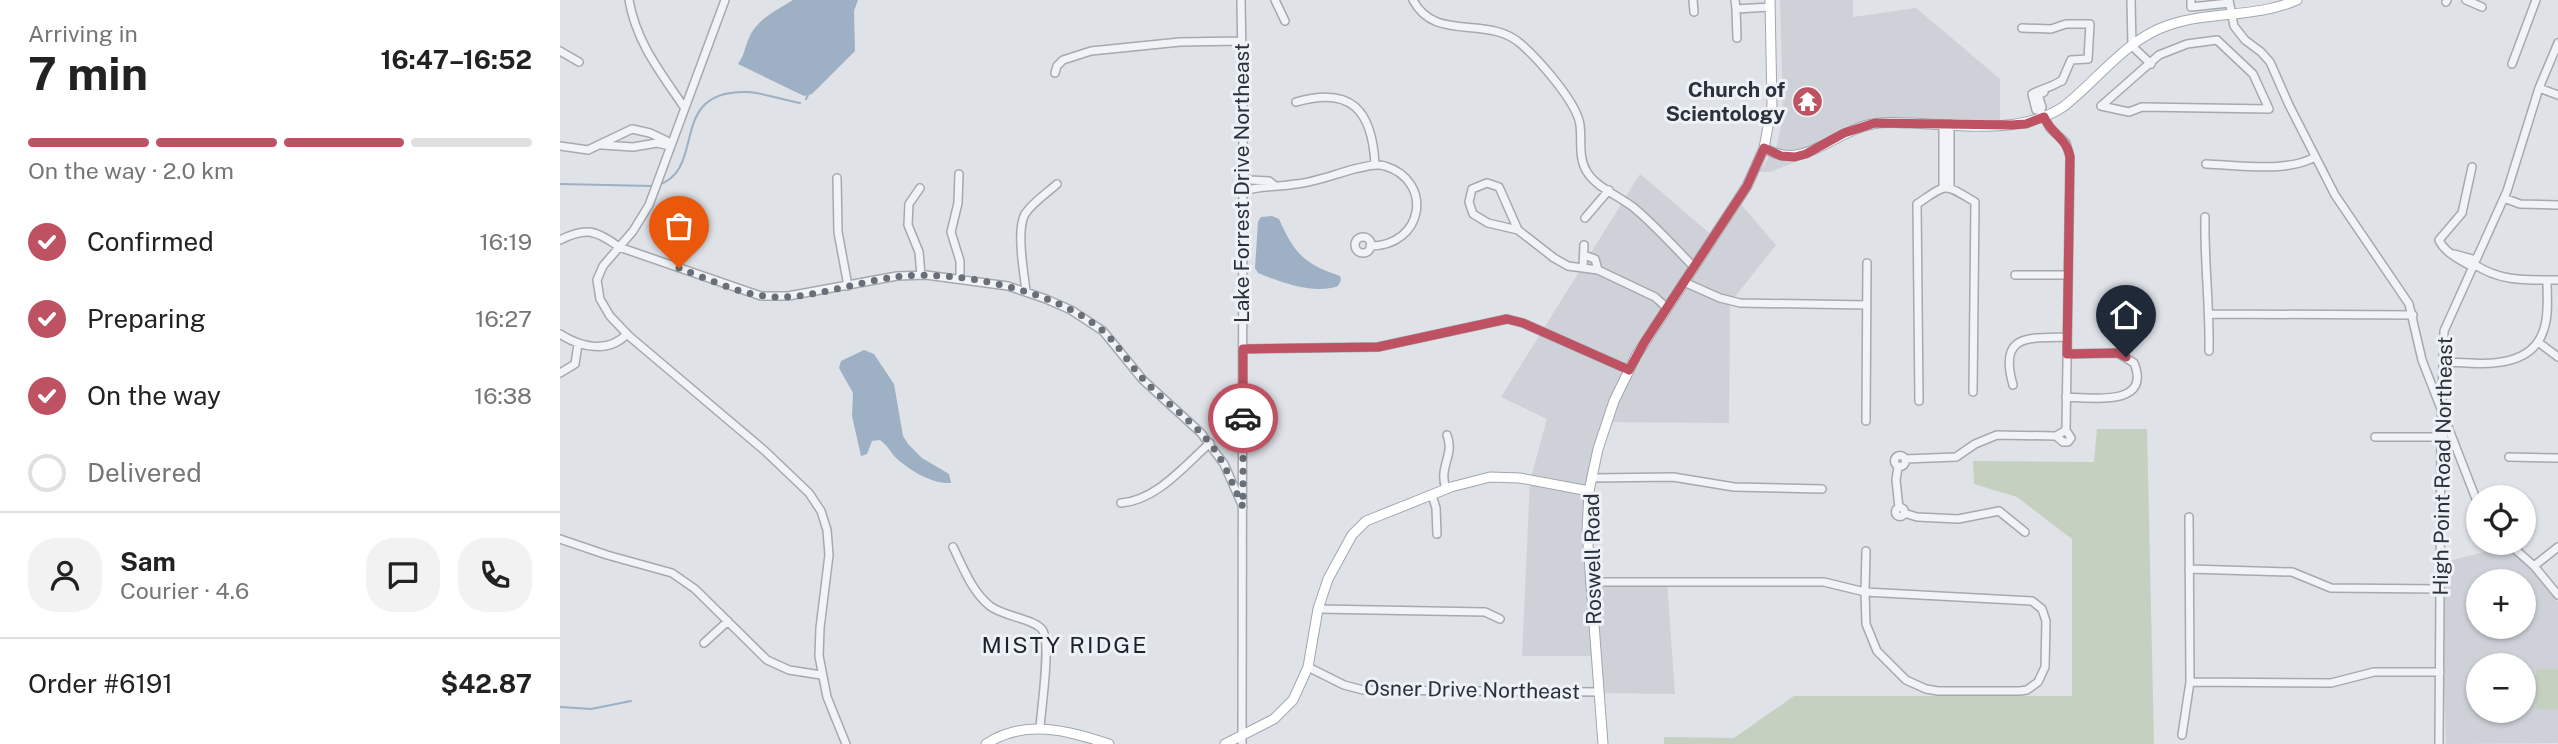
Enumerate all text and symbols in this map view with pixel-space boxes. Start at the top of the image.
text: Arriving in [28,20,138,47]
street label: Lake Forrest Drive Northeast [1229,43,1254,323]
text: 16:47–16:52 [380,44,532,75]
text: 7 min [28,46,148,100]
place label: Church of Scientology [1665,77,1785,126]
temple icon: Church of Scientology [1791,85,1825,119]
text: On the way · 2.0 km [28,157,234,184]
pin [649,196,709,268]
icon: bag [660,207,698,245]
icon: check [28,223,66,261]
text: Confirmed [87,226,214,257]
text: 16:19 [479,228,532,255]
pin [2096,285,2156,357]
icon: home [2107,296,2145,334]
icon: check [28,300,66,338]
text: Preparing [87,303,206,334]
text: 16:27 [475,305,532,332]
street label: High Point Road Northeast [2428,336,2457,596]
icon: check [28,377,66,415]
text: On the way [87,380,221,411]
text: 16:38 [474,382,532,409]
courier [1208,383,1278,453]
icon: car [1224,399,1262,437]
text: Delivered [87,457,202,488]
map controls [2466,485,2536,723]
button: locate [2466,485,2536,555]
street label: Roswell Road [1579,493,1606,625]
button: person [28,538,102,612]
button: chat [366,538,440,612]
button: phone [458,538,532,612]
text: Sam [120,546,176,577]
button: + [2466,569,2536,639]
text: Courier · 4.6 [120,577,249,604]
district label: MISTY RIDGE [981,631,1149,658]
button: − [2466,653,2536,723]
text: Order #6191 [28,668,173,699]
text: $42.87 [440,668,532,699]
street label: Osner Drive Northeast [1364,675,1580,704]

